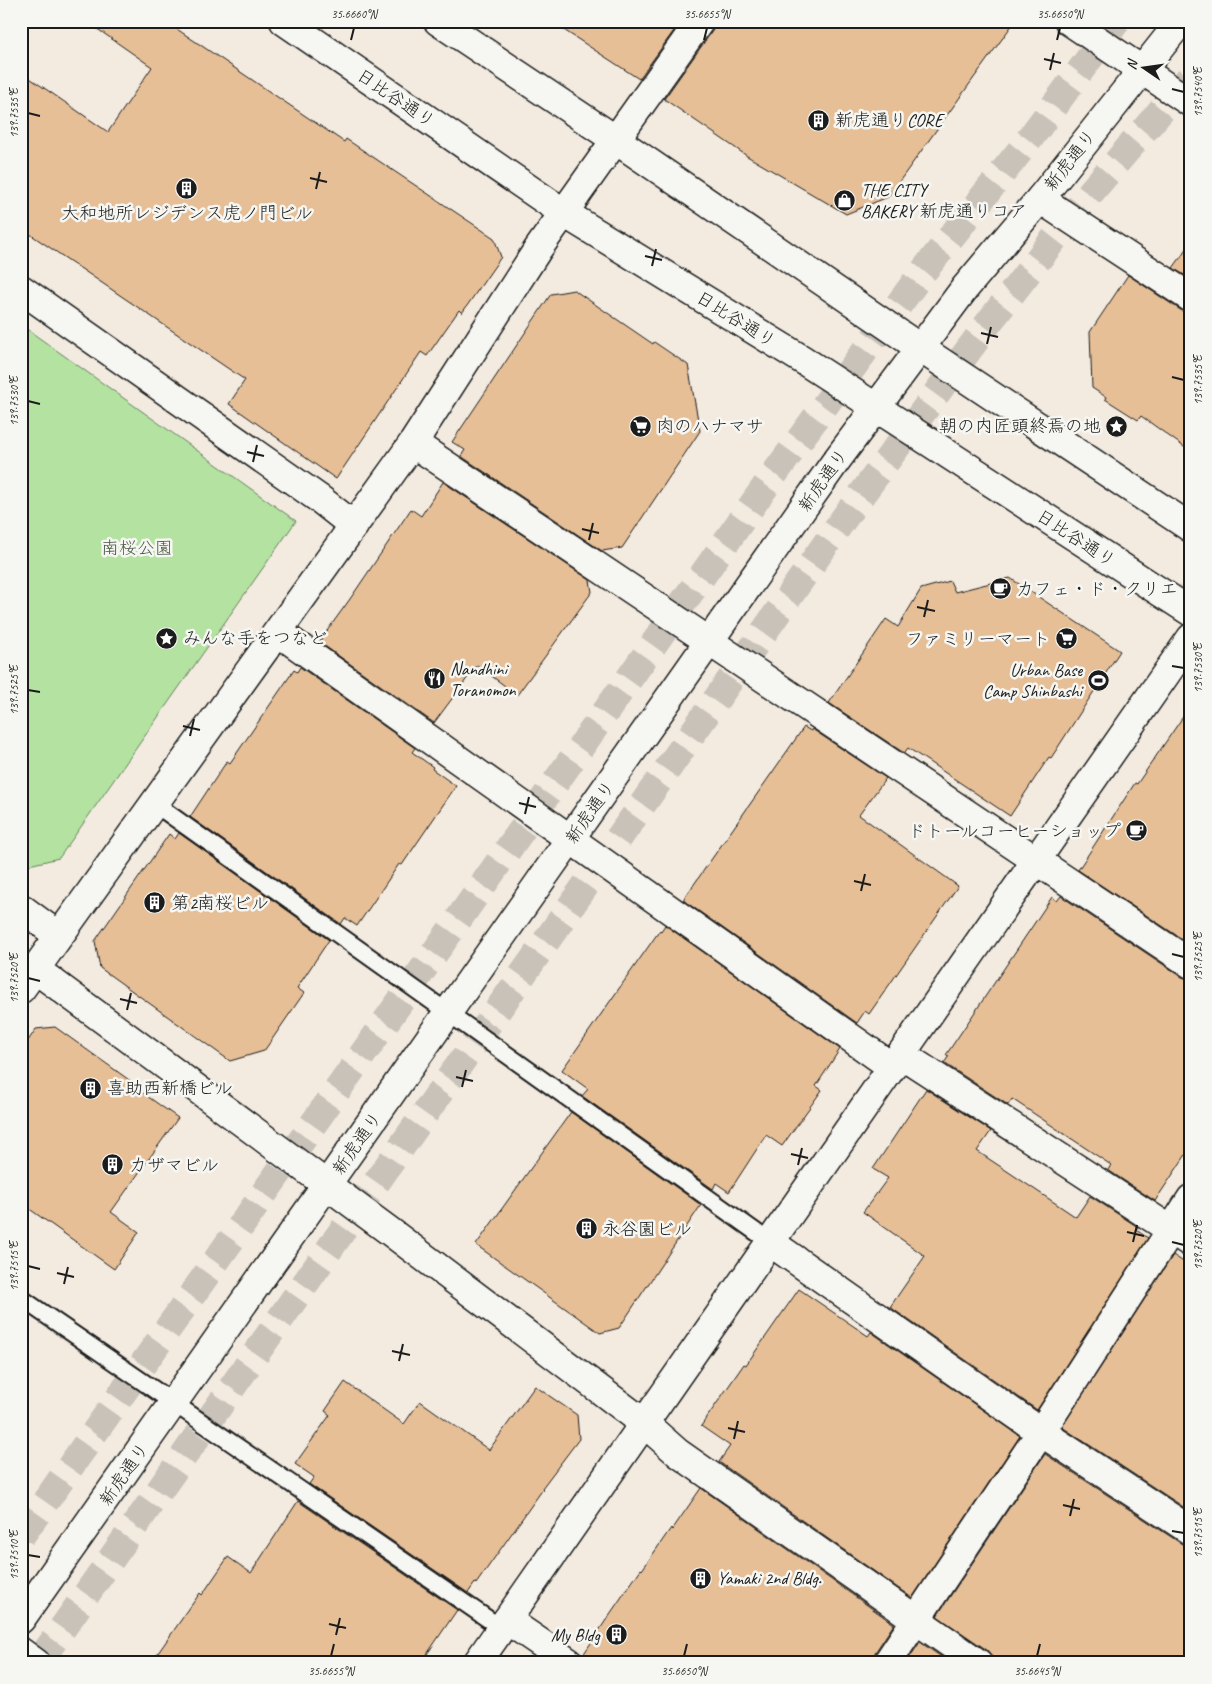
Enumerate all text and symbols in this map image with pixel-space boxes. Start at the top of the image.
text: 35.6660°N [331,6,378,22]
text: 35.6655°N [684,6,731,22]
text: 35.6650°N [1037,6,1084,22]
north arrow [1120,42,1170,92]
text: N [1123,57,1142,71]
street label: 日比谷通り [353,64,439,132]
text: 139.7540°E [1190,65,1206,117]
text: 139.7535°E [6,86,22,138]
building icon: 新虎通りCORE [807,108,831,132]
place label: 新虎通りCORE [835,109,945,131]
street label: 新虎通り [1039,125,1101,195]
building icon: 大和地所レジデンス虎ノ門ビル [175,176,199,200]
place label: THE CITY BAKERY 新虎通りコア [861,179,1027,222]
shop icon: THE CITY BAKERY 新虎通りコア [833,188,857,212]
place label: 大和地所レジデンス虎ノ門ビル [61,202,313,224]
street label: 日比谷通り [692,286,780,352]
text: 139.7535°E [1190,353,1206,405]
text: 139.7530°E [6,374,22,426]
supermarket icon: 肉のハナマサ [628,414,652,438]
place icon: 朝の内匠頭終焉の地 [1105,414,1129,438]
place label: 肉のハナマサ [656,415,764,437]
place label: 朝の内匠頭終焉の地 [939,415,1101,437]
street label: 新虎通り [793,444,853,516]
street label: 日比谷通り [1032,504,1120,572]
park label: 南桜公園 [101,537,173,559]
cafe icon: カフェ・ド・クリエ [988,577,1012,601]
place label: カフェ・ド・クリエ [1016,578,1178,600]
place icon: みんな手をつなど [155,626,179,650]
place label: みんな手をつなど [183,627,327,649]
supermarket icon: ファミリーマート [1054,627,1078,651]
place label: ファミリーマート [906,628,1050,650]
text: 139.7530°E [1190,641,1206,693]
place label: Nandhini Toranomon [450,658,517,701]
place label: Urban Base Camp Shinbashi [983,659,1085,702]
text: 139.7525°E [6,663,22,715]
restaurant icon: Nandhini Toranomon [422,667,446,691]
sports icon: Urban Base Camp Shinbashi [1086,668,1110,692]
street label: 新虎通り [560,776,620,848]
cafe icon: ドトールコーヒーショップ [1125,819,1149,843]
place label: ドトールコーヒーショップ [908,820,1121,842]
building icon: 第2南桜ビル [143,891,167,915]
place label: 第2南桜ビル [171,892,269,914]
text: 139.7525°E [1190,930,1206,982]
text: 139.7520°E [6,951,22,1003]
building icon: 喜助西新橋ビル [79,1076,103,1100]
place label: 喜助西新橋ビル [107,1077,233,1099]
street label: 新虎通り [327,1107,387,1179]
building icon: カザマビル [101,1153,125,1177]
place label: カザマビル [129,1154,219,1176]
building icon: 永谷園ビル [574,1217,598,1241]
place label: 永谷園ビル [602,1218,692,1240]
text: 139.7520°E [1190,1218,1206,1270]
text: 139.7515°E [6,1239,22,1291]
street label: 新虎通り [94,1438,154,1510]
text: 139.7515°E [1190,1506,1206,1558]
text: 139.7510°E [6,1528,22,1580]
building icon: Yamaki 2nd Bldg. [689,1566,713,1590]
place label: Yamaki 2nd Bldg. [717,1567,822,1589]
building icon: My Bldg [604,1623,628,1647]
place label: My Bldg [551,1624,602,1646]
text: 35.6655°N [308,1663,355,1679]
text: 35.6650°N [661,1663,708,1679]
text: 35.6645°N [1014,1663,1061,1679]

